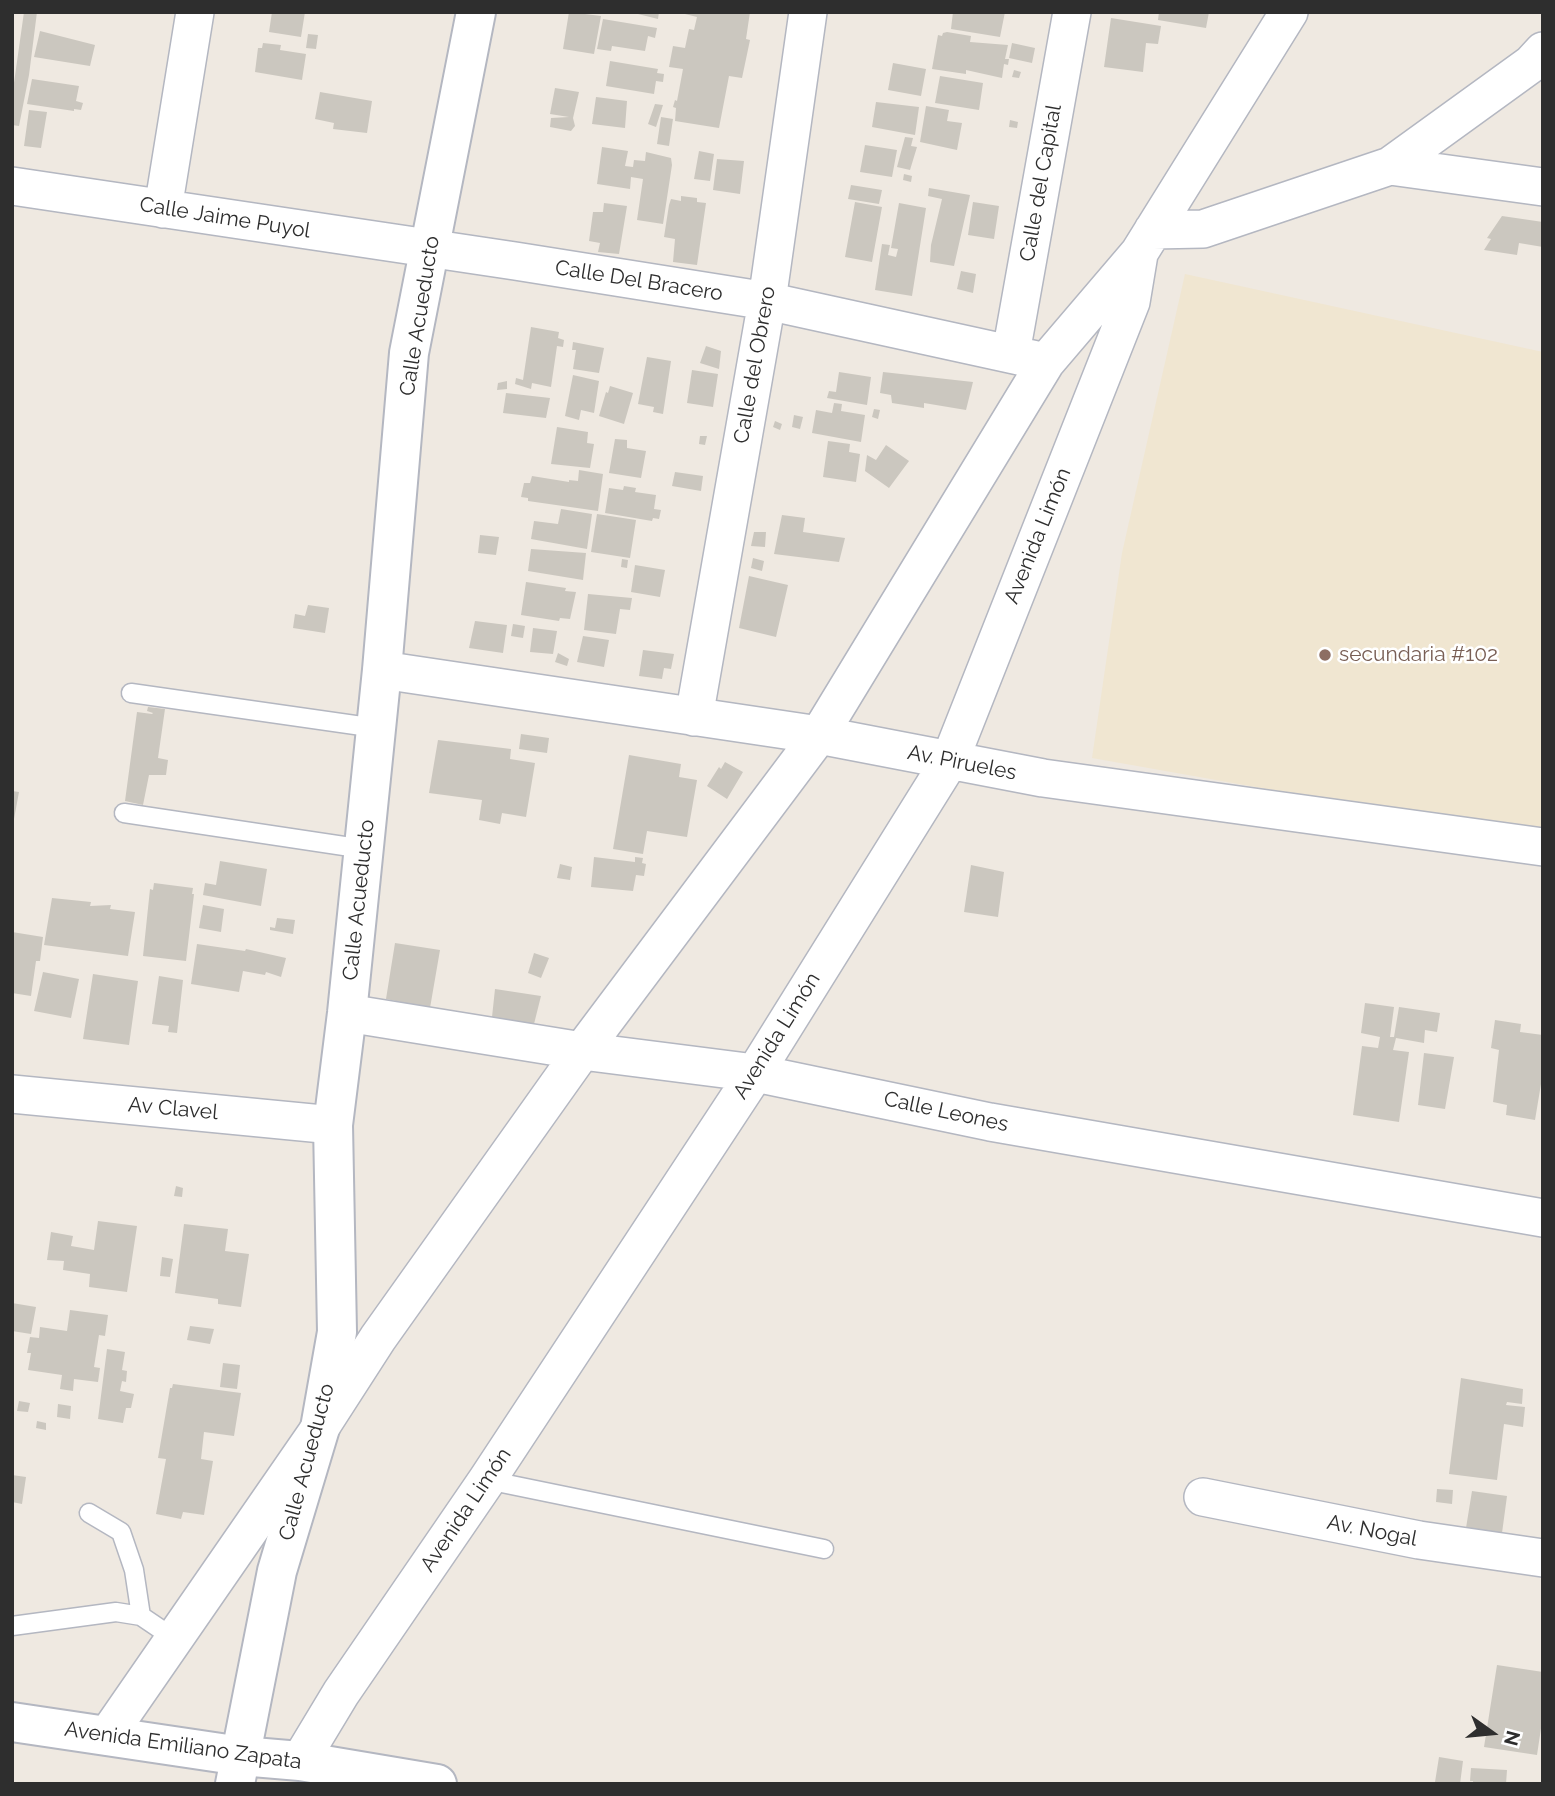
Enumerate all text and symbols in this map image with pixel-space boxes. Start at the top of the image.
street label: Calle del Capital [1015,103,1067,263]
street label: Calle Jaime Puyol [138,192,312,244]
street label: Calle Acueducto [395,234,445,398]
street label: Calle Del Bracero [553,255,725,307]
street label: Calle del Obrero [729,285,781,445]
street label: Avenida Limón [999,464,1077,608]
place label: secundaria #102 [1339,642,1498,668]
marker: secundaria #102 [1317,647,1333,663]
street label: Av. Pirueles [905,740,1019,786]
street label: Calle Acueducto [338,818,380,982]
street label: Avenida Limón [728,968,826,1104]
street label: Calle Leones [882,1087,1010,1137]
street label: Av Clavel [127,1093,219,1125]
street label: Calle Acueducto [274,1381,340,1543]
street label: Avenida Limón [415,1443,517,1577]
street label: Av. Nogal [1325,1510,1419,1552]
north arrow [1457,1698,1527,1768]
street label: Avenida Emiliano Zapata [63,1717,303,1775]
text: N [1500,1729,1525,1748]

